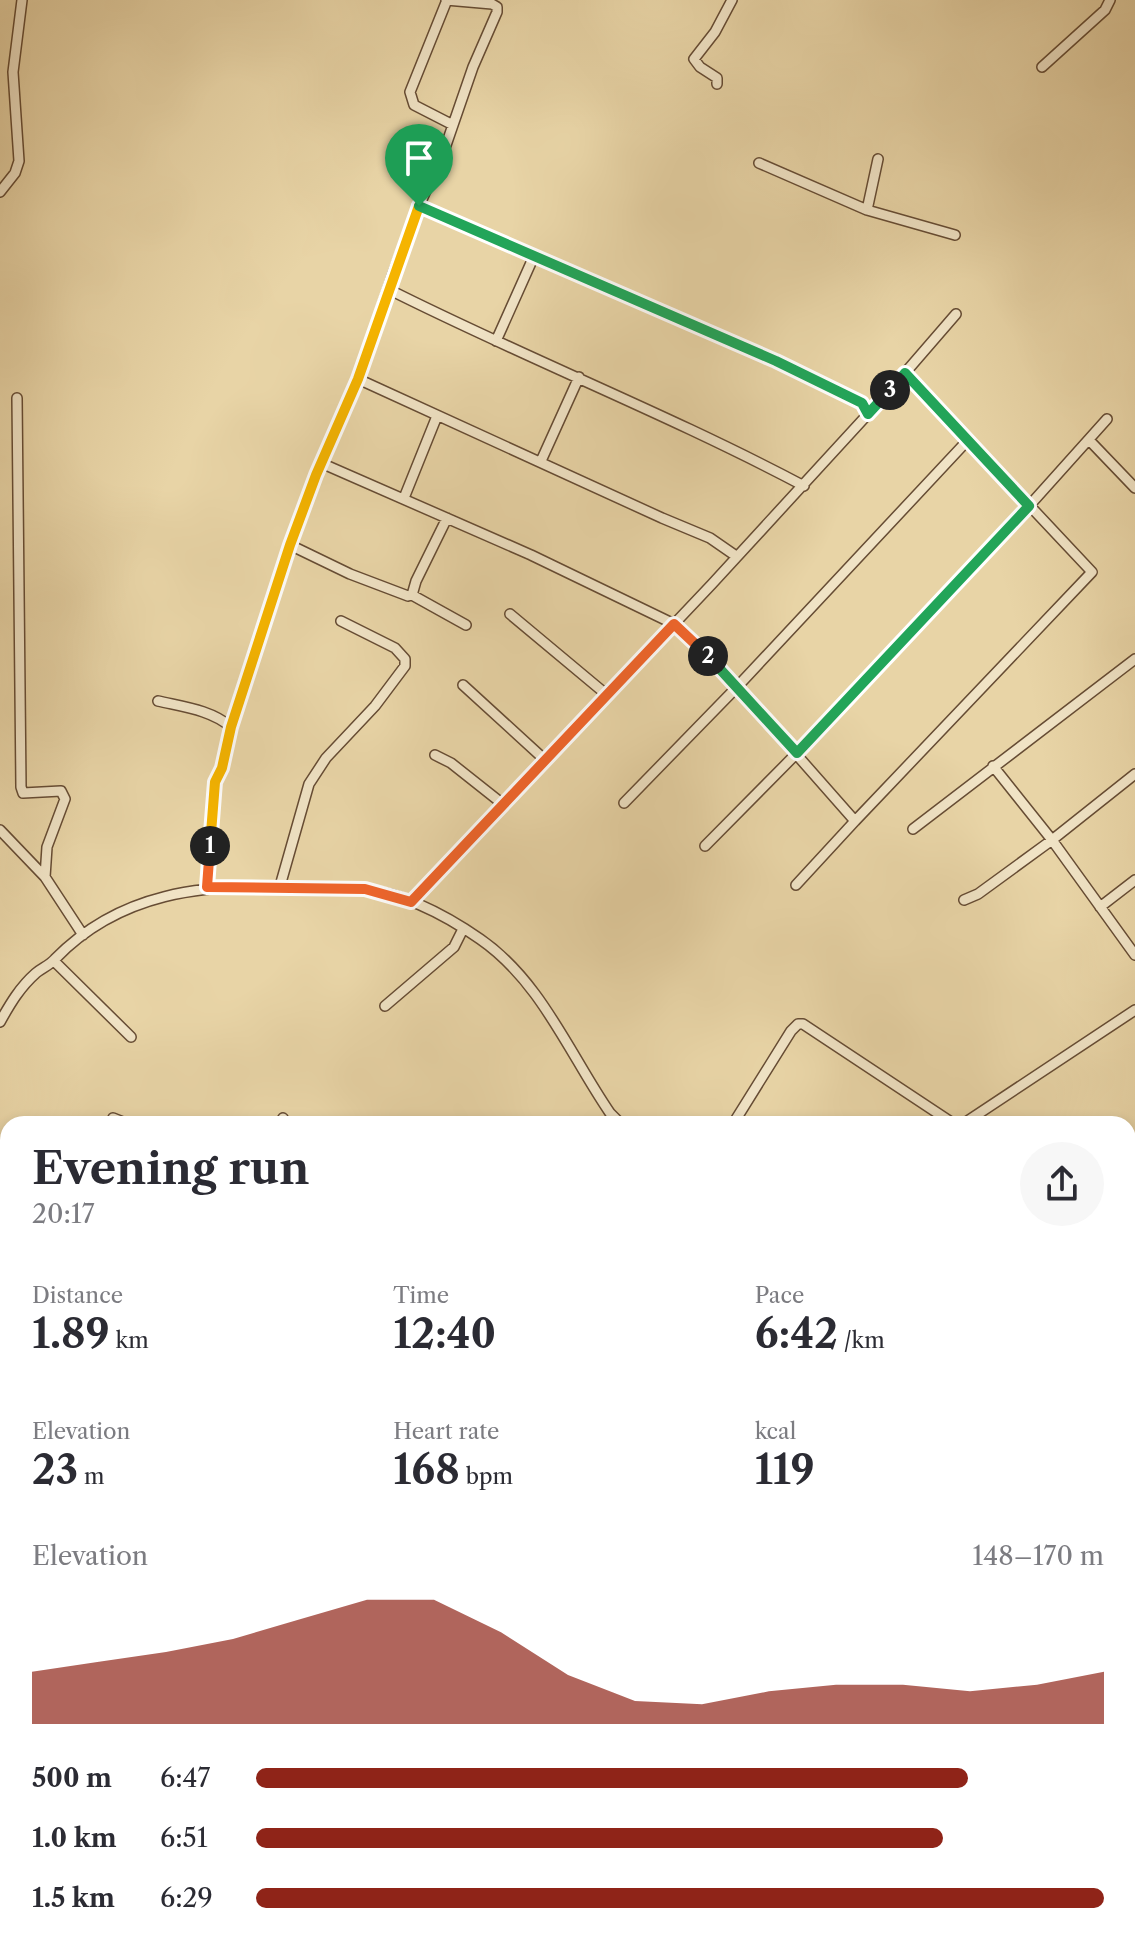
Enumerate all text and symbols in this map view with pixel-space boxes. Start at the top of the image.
pin [385,124,453,206]
icon: arrive [397,136,441,180]
pin: 3 [870,370,910,410]
text: 3 [884,376,896,403]
pin: 2 [688,636,728,676]
text: 2 [702,642,715,669]
pin: 1 [190,826,230,866]
text: 1 [205,832,215,859]
text: Evening run [32,1141,309,1195]
button: share [1020,1142,1104,1226]
text: 20:17 [32,1198,94,1230]
text: Distance [32,1282,123,1309]
text: Time [393,1282,449,1309]
text: Pace [755,1282,804,1309]
text: 1.89 [32,1309,110,1358]
text: 12:40 [393,1309,496,1358]
text: 6:42 [755,1309,838,1358]
text: km [110,1327,149,1354]
text: /km [838,1327,885,1354]
text: Elevation [32,1418,130,1445]
text: Heart rate [393,1418,499,1445]
text: kcal [755,1418,796,1445]
text: 23 [32,1445,78,1494]
text: 168 [393,1445,460,1494]
text: 119 [755,1445,815,1494]
text: m [78,1463,105,1490]
text: bpm [460,1463,513,1490]
text: Elevation [32,1540,148,1572]
text: 148–170 m [972,1540,1104,1572]
text: 500 m [32,1762,112,1794]
text: 6:47 [160,1762,210,1794]
text: 1.0 km [32,1822,117,1854]
text: 6:51 [160,1822,208,1854]
text: 1.5 km [32,1882,115,1914]
text: 6:29 [160,1882,213,1914]

